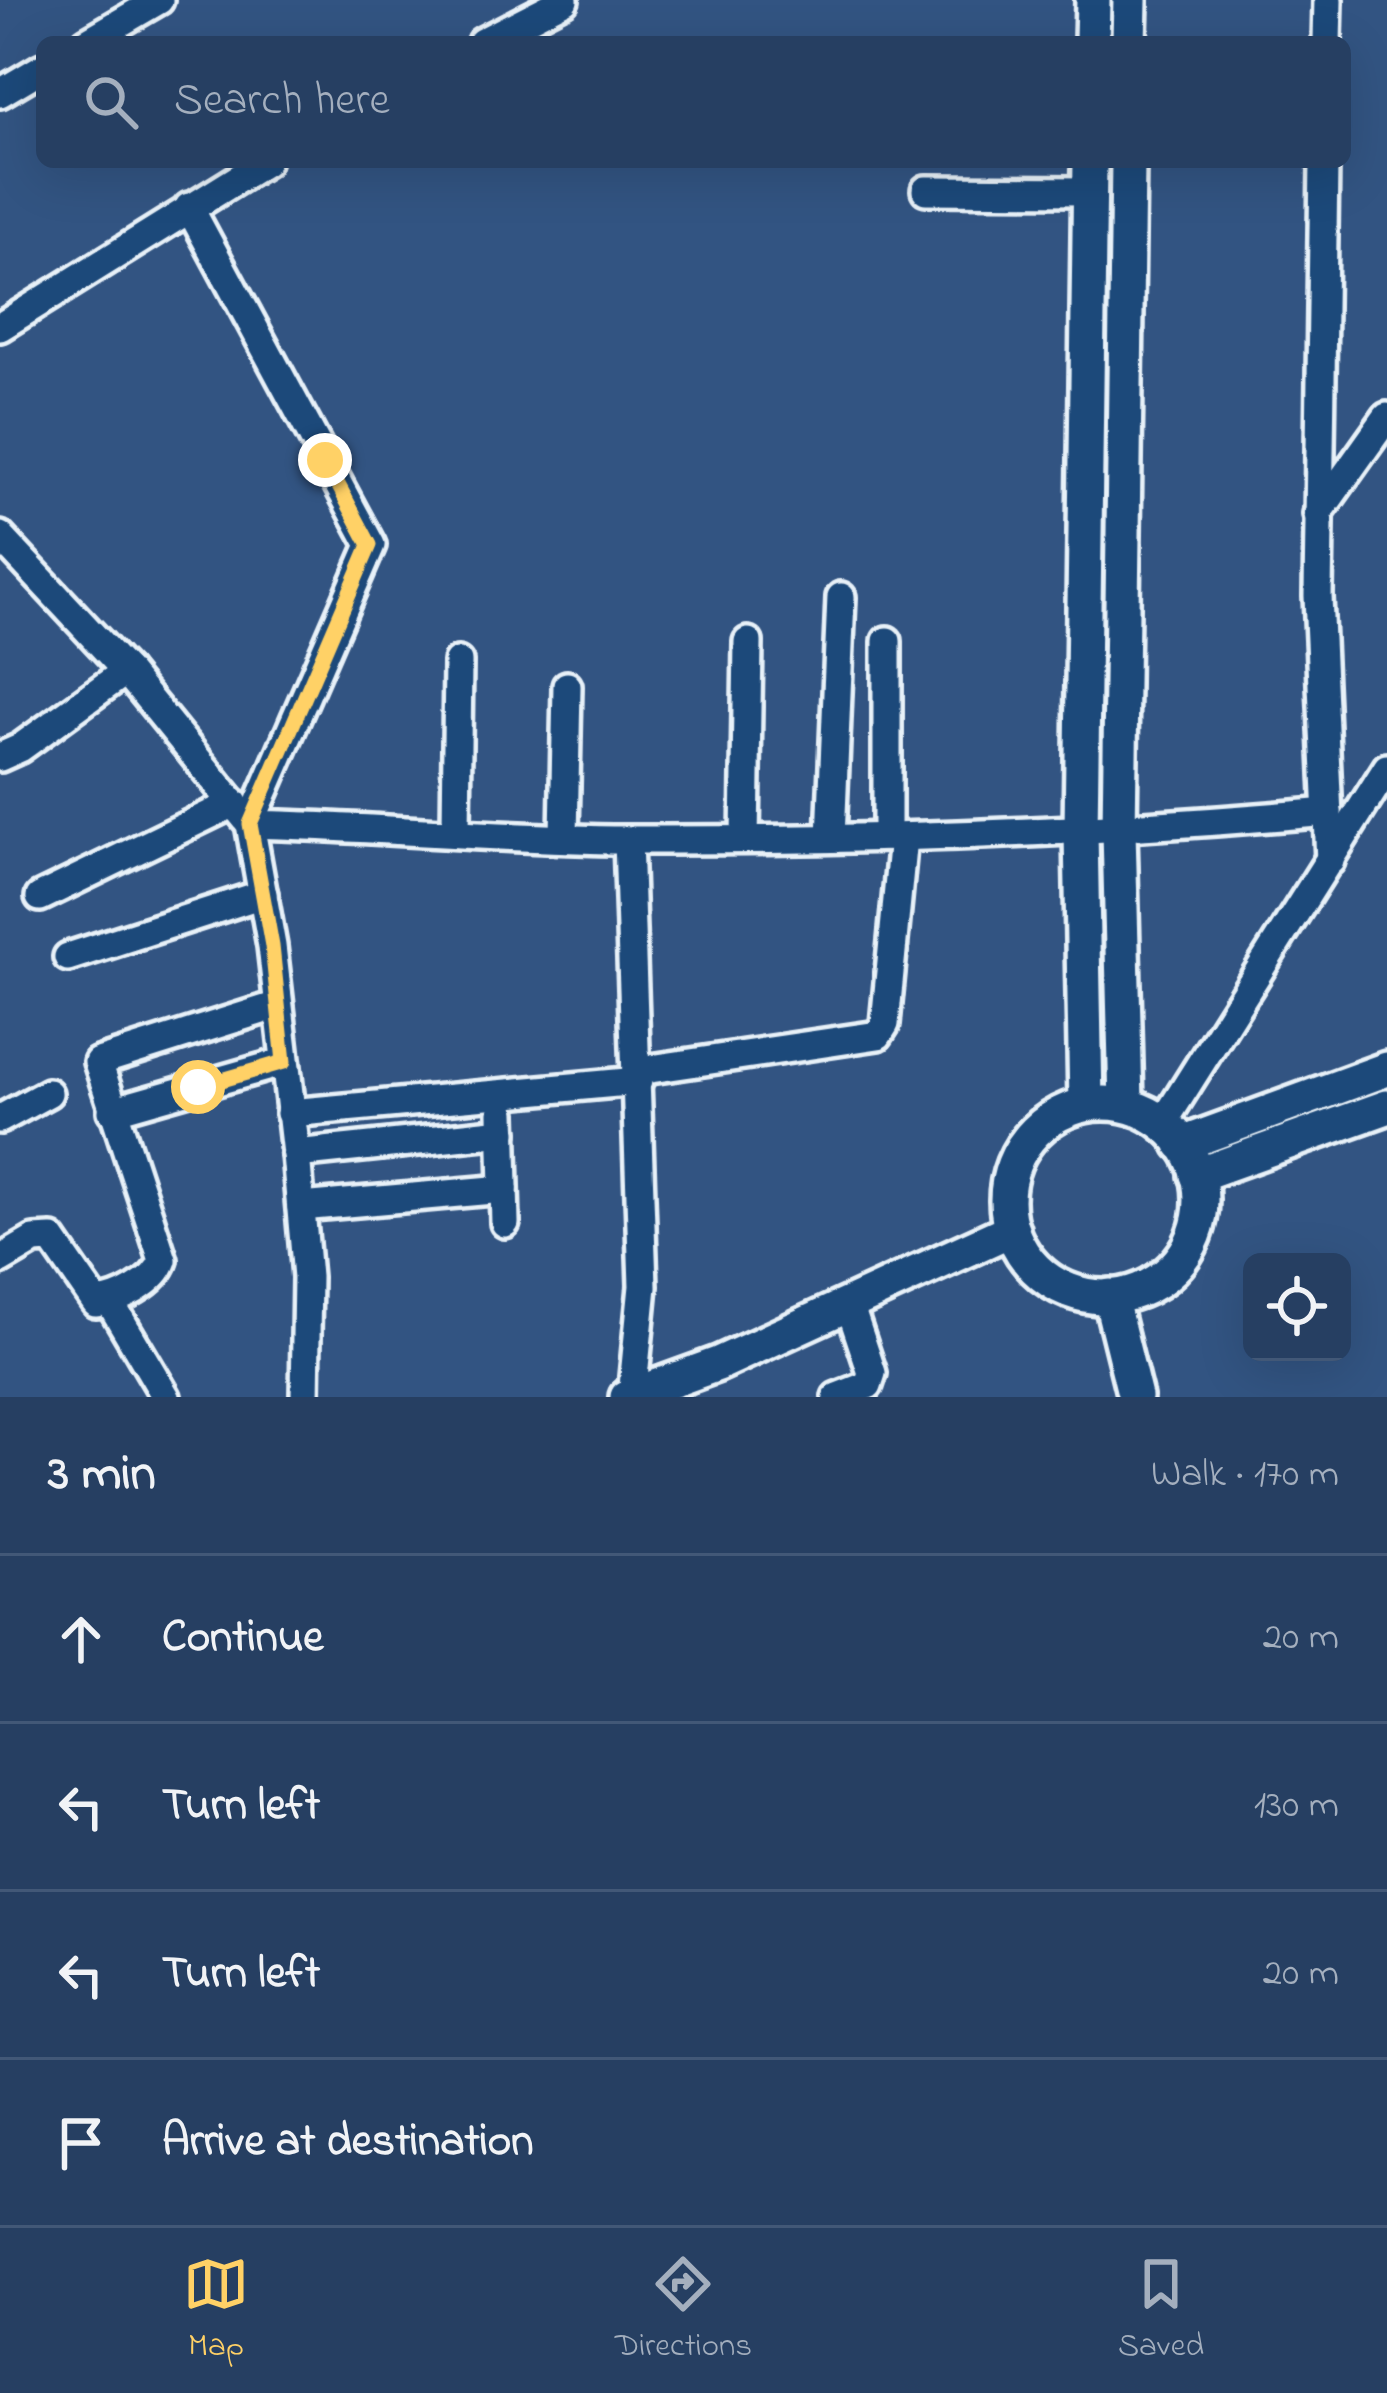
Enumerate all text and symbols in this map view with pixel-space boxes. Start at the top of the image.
search box [36,36,1351,168]
icon: search [78,69,144,135]
text: Search here [174,69,390,135]
route end [298,433,352,487]
route start [171,1060,225,1114]
map controls [1243,1253,1351,1361]
button: locate [1243,1253,1351,1361]
text: 3 min [48,1438,156,1513]
text: Walk · 170 m [1151,1447,1339,1504]
icon: ahead [48,1606,114,1672]
text: Continue [162,1606,323,1672]
text: 20 m [1263,1610,1339,1667]
icon: left [48,1774,114,1840]
text: Turn left [162,1774,320,1840]
text: 130 m [1254,1778,1339,1835]
icon: left [48,1942,114,2008]
text: Turn left [162,1942,320,2008]
text: 20 m [1263,1946,1339,2003]
icon: arrive [48,2110,114,2176]
text: Arrive at destination [162,2110,533,2176]
tab: Map [183,2251,249,2371]
tab: Directions [615,2251,752,2371]
tab: Saved [1118,2251,1204,2371]

